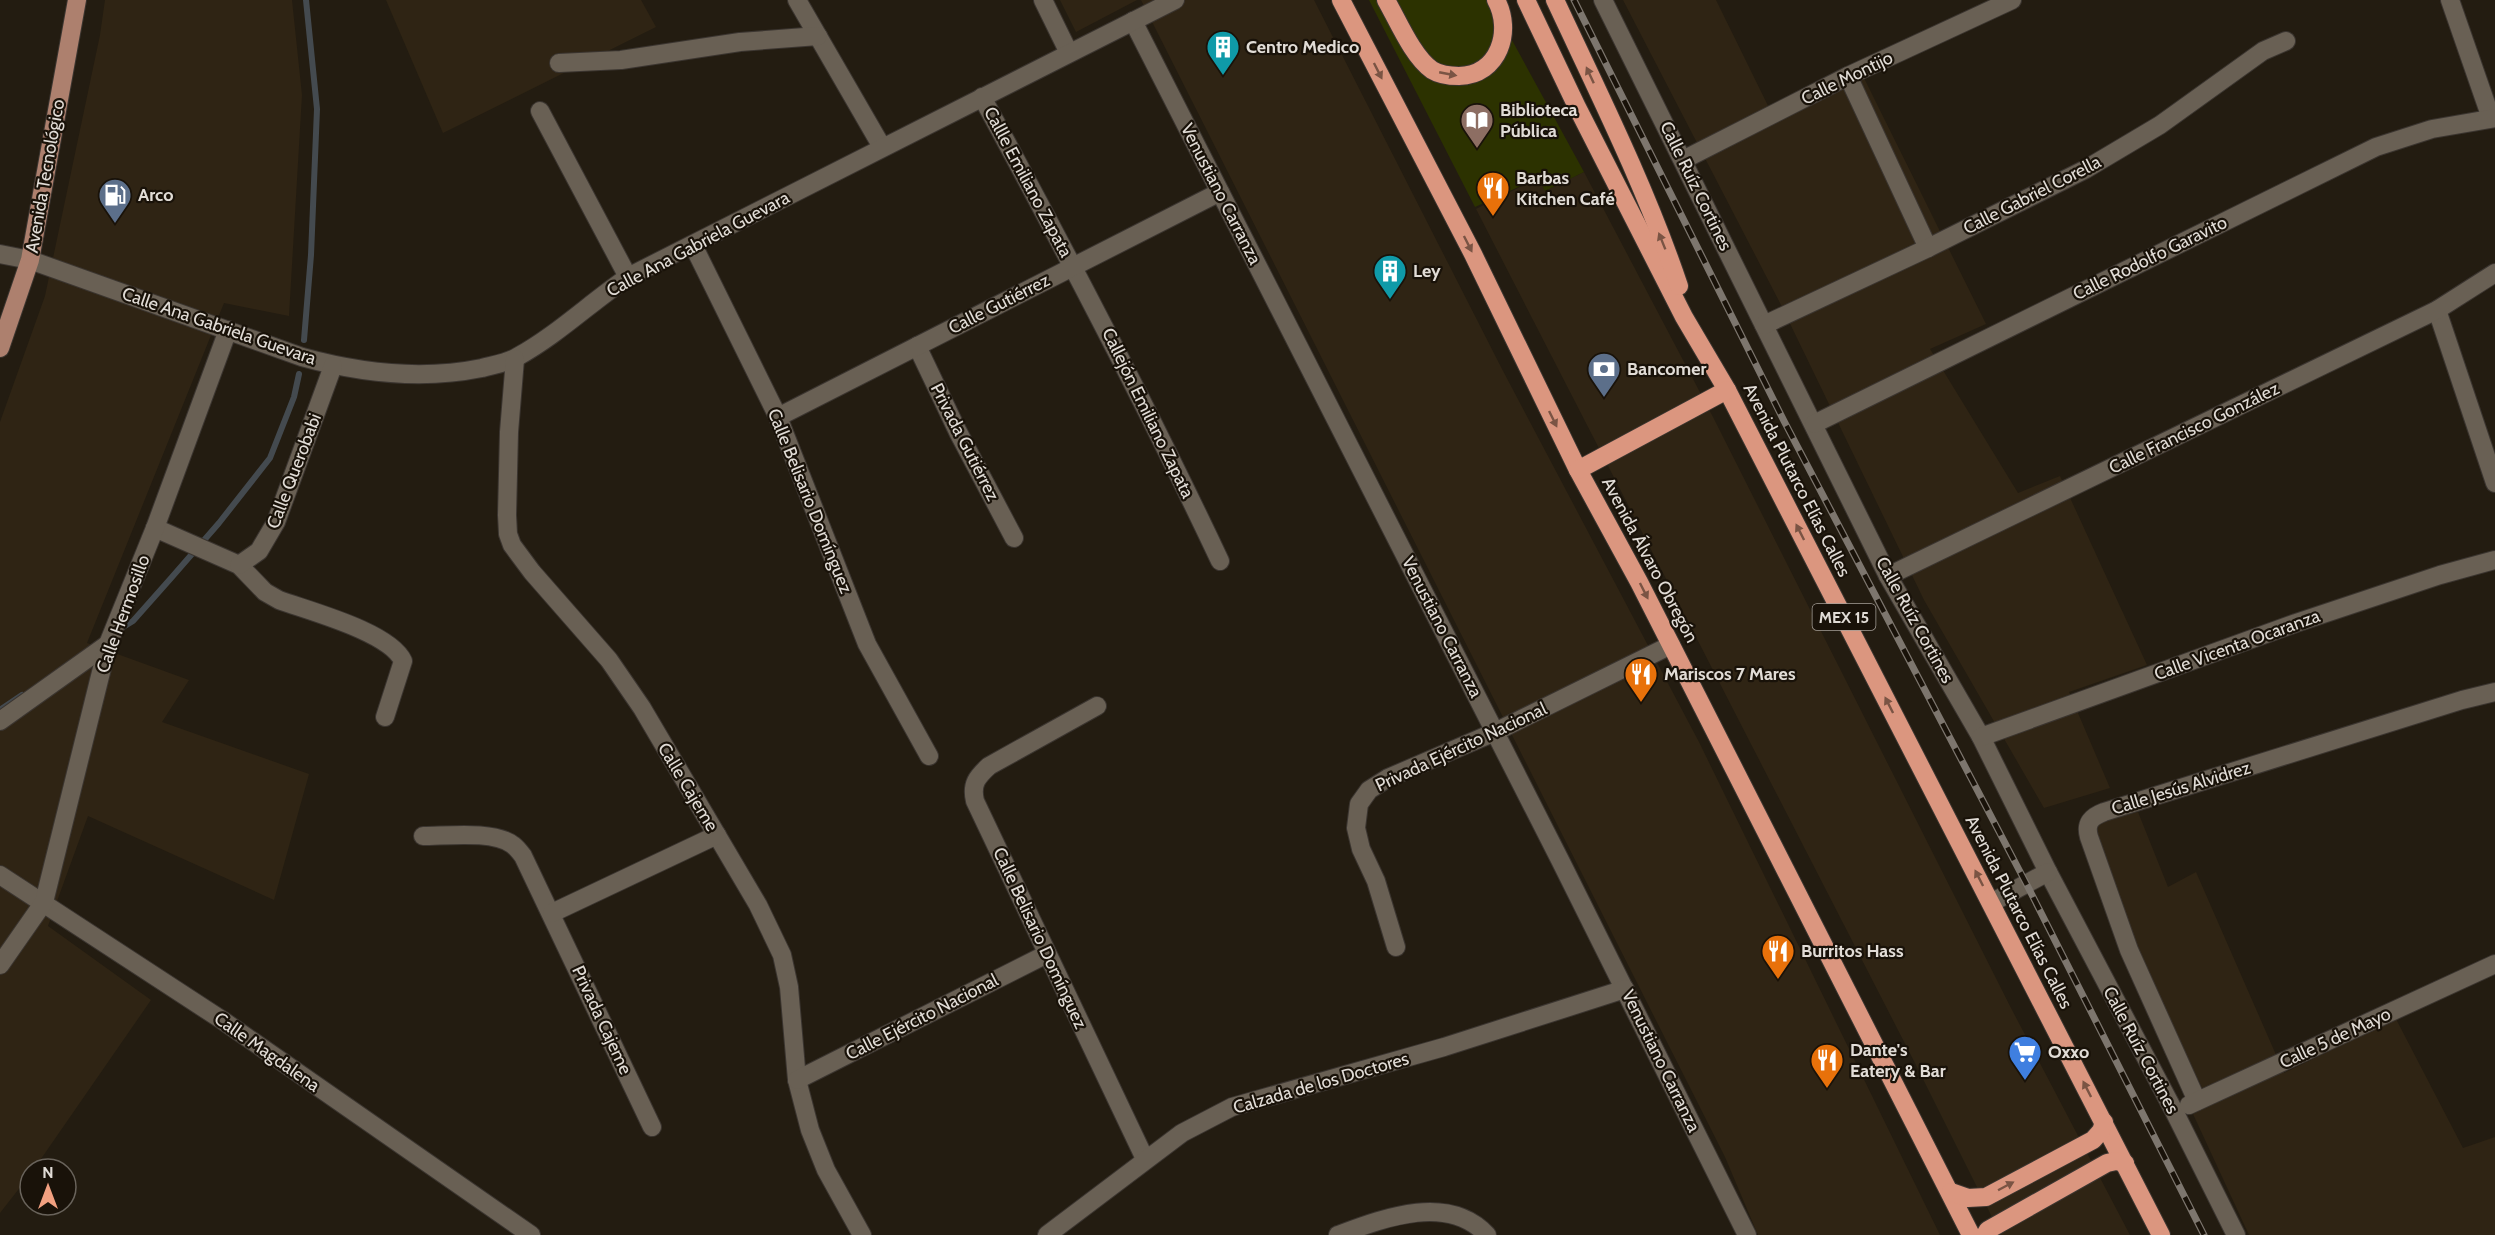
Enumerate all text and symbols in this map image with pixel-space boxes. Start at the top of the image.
building icon: Centro Medico [1205,29,1241,76]
place label: Centro Medico [1246,36,1359,58]
street label: Calle Montijo [1798,46,1896,110]
one-way arrow [1373,62,1383,79]
one-way arrow [1585,66,1595,84]
one-way arrow [1439,70,1458,79]
street label: Avenida Tecnológico [21,97,69,255]
place label: Biblioteca Pública [1500,99,1578,142]
library icon: Biblioteca Pública [1459,102,1495,149]
street label: Callle Emiliano Zapata [979,103,1077,261]
street label: Calle Ruíz Cortines [1655,118,1737,254]
street label: Venustiano Carranza [1176,120,1266,269]
street label: Calle Gabriel Corella [1959,151,2105,239]
place label: Barbas Kitchen Café [1516,167,1615,210]
restaurant icon: Barbas Kitchen Café [1475,170,1511,217]
fuel station icon: Arco [97,177,133,224]
place label: Arco [138,184,173,206]
street label: Calle Ana Gabriela Guevara [603,186,793,302]
street label: Calle Rodolfo Garavito [2069,211,2231,305]
one-way arrow [1657,232,1666,250]
one-way arrow [1463,235,1473,252]
building icon: Ley [1372,253,1408,300]
place label: Ley [1413,260,1441,282]
street label: Calle Gutiérrez [945,269,1054,339]
street label: Calle Ana Gabriela Guevara [119,282,319,370]
street label: Callejón Emiliano Zapata [1097,324,1199,502]
bank icon: Bancomer [1586,351,1622,398]
place label: Bancomer [1627,358,1706,380]
street label: Calle Francisco González [2105,377,2283,479]
street label: Privada Gutiérrez [926,380,1004,505]
street label: Avenida Plutarco Elías Calles [1739,380,1855,580]
street label: Calle Belisario Domínguez [763,405,857,597]
street label: Calle Querobabi [262,410,326,532]
one-way arrow [1549,410,1558,427]
street label: Avenida Álvaro Obregón [1597,474,1703,646]
one-way arrow [1795,523,1805,540]
street label: Calle Hermosillo [91,552,155,676]
street label: Venustiano Carranza [1397,553,1487,702]
street label: Calle Ruíz Cortines [1871,553,1959,687]
one-way arrow [1639,583,1649,600]
road number: MEX 15 [1812,604,1876,630]
street label: Calle Vicenta Ocaranza [2151,605,2323,685]
restaurant icon: Mariscos 7 Mares [1623,656,1659,703]
place label: Mariscos 7 Mares [1664,663,1796,685]
one-way arrow [1885,696,1895,714]
street label: Privada Ejército Nacional [1372,697,1551,796]
street label: Calle Cajeme [653,739,723,835]
street label: Calle Jesús Alvidrez [2109,756,2254,820]
street label: Avenida Plutarco Elías Calles [1961,812,2077,1012]
street label: Calle Belisario Domínguez [988,844,1092,1033]
one-way arrow [1974,870,1984,887]
restaurant icon: Burritos Hass [1760,933,1796,980]
place label: Burritos Hass [1801,940,1904,962]
street label: Privada Cajeme [567,962,637,1078]
street label: Calle Ejército Nacional [842,969,1003,1065]
street label: Calle Ruíz Cortines [2098,983,2184,1117]
street label: Venustiano Carranza [1617,986,1705,1136]
street label: Calle 5 de Mayo [2276,1003,2394,1073]
street label: Calle Magdalena [210,1007,324,1097]
supermarket icon: Oxxo [2007,1034,2043,1081]
place label: Dante's Eatery & Bar [1850,1039,1946,1082]
place label: Oxxo [2048,1041,2089,1063]
restaurant icon: Dante's Eatery & Bar [1809,1042,1845,1089]
street label: Calzada de los Doctores [1231,1047,1411,1119]
one-way arrow [2082,1080,2092,1097]
north arrow [18,1157,78,1217]
text: N [42,1163,54,1182]
one-way arrow [1998,1181,2015,1191]

